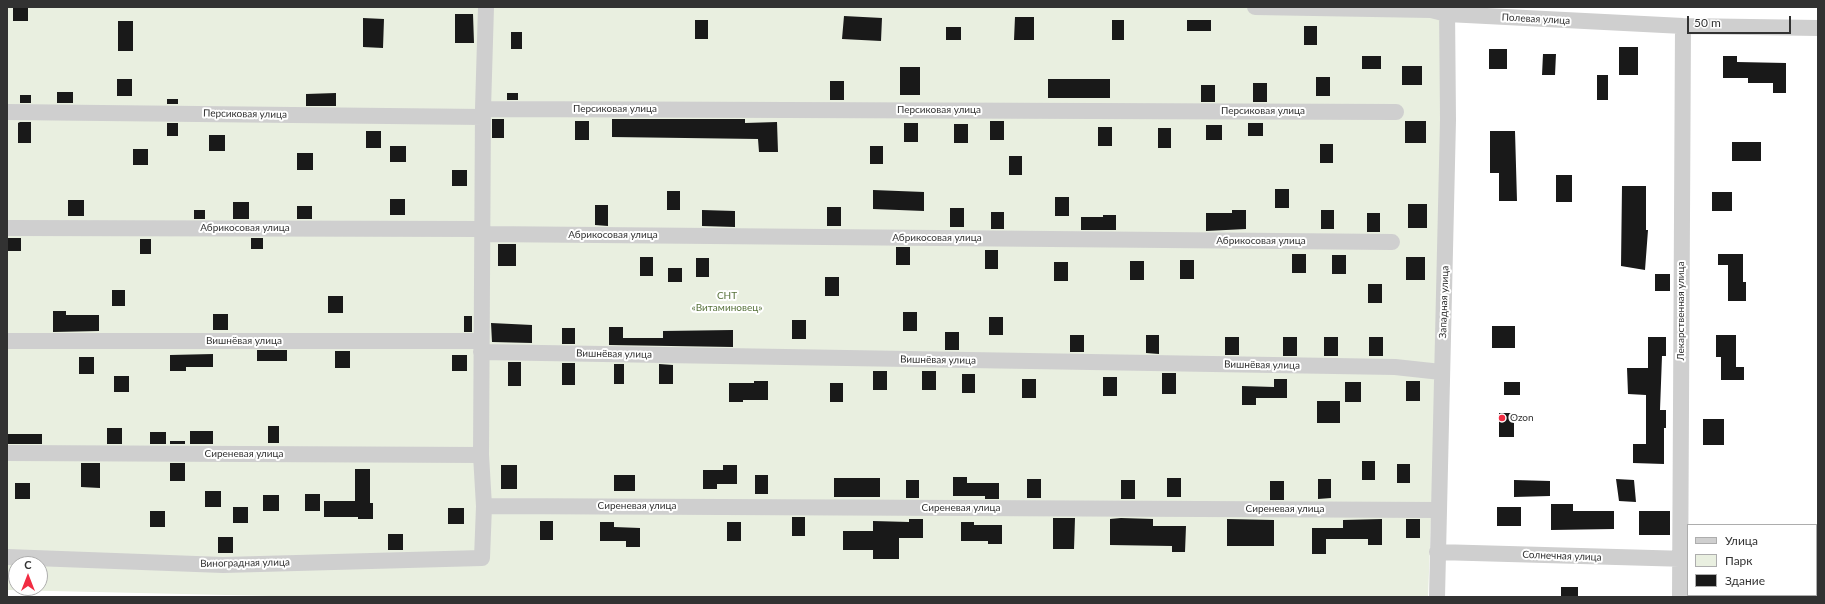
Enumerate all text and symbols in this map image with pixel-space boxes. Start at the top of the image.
scale bar [1689,8,1793,34]
street label: Полевая улица [1501,11,1571,27]
text: 50 m [1694,15,1721,30]
street label: Персиковая улица [573,103,657,115]
street label: Персиковая улица [897,104,981,116]
street label: Персиковая улица [1221,105,1305,117]
street label: Персиковая улица [203,107,287,121]
street label: Абрикосовая улица [200,222,290,234]
street label: Абрикосовая улица [568,229,658,241]
street label: Абрикосовая улица [892,232,982,244]
street label: Абрикосовая улица [1216,235,1306,247]
street label: Лекарственная улица [1675,261,1687,361]
street label: Западная улица [1437,265,1451,339]
park label: СНТ «Витаминовец» [691,290,763,314]
street label: Вишнёвая улица [206,335,282,347]
street label: Вишнёвая улица [576,347,652,361]
street label: Вишнёвая улица [900,353,976,367]
street label: Вишнёвая улица [1224,358,1300,372]
place label: Ozon [1510,412,1534,424]
marker: Ozon [1497,413,1507,423]
street label: Сиреневая улица [205,448,283,460]
street label: Сиреневая улица [598,500,676,512]
street label: Сиреневая улица [922,502,1000,514]
street label: Сиреневая улица [1246,503,1324,515]
legend [1687,524,1817,596]
text: Улица [1725,533,1758,548]
street label: Солнечная улица [1522,549,1602,563]
text: Парк [1725,553,1753,568]
north arrow [8,556,48,596]
street label: Виноградная улица [200,556,290,570]
text: С [24,558,32,571]
text: Здание [1725,573,1765,588]

